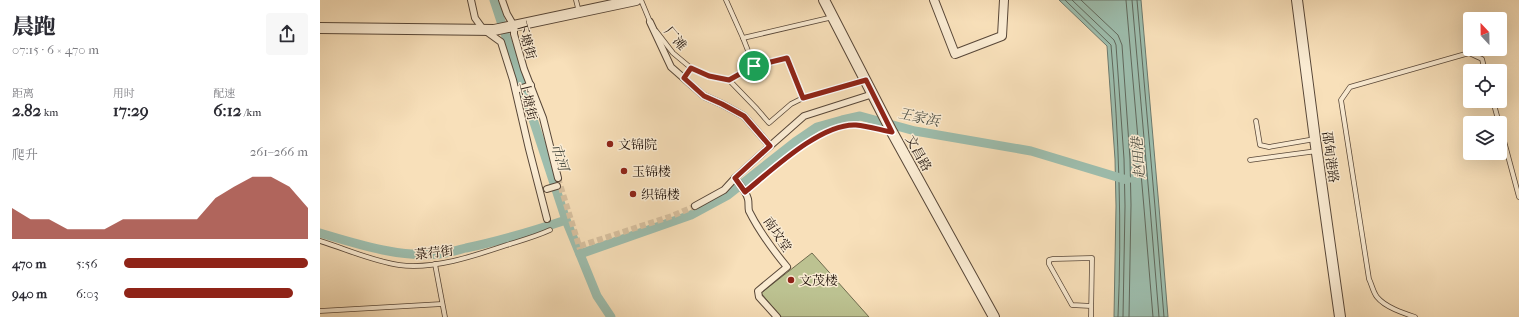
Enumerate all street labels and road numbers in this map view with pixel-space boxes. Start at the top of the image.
street label: 下塘街 [514,19,539,61]
street label: 厂滩 [662,24,690,53]
street label: 上塘街 [517,80,540,122]
street label: 邵甸港路 [1319,130,1342,184]
street label: 文昌路 [903,133,935,174]
street label: 南坟堂 [760,214,795,255]
street label: 菉荇街 [414,243,454,262]

